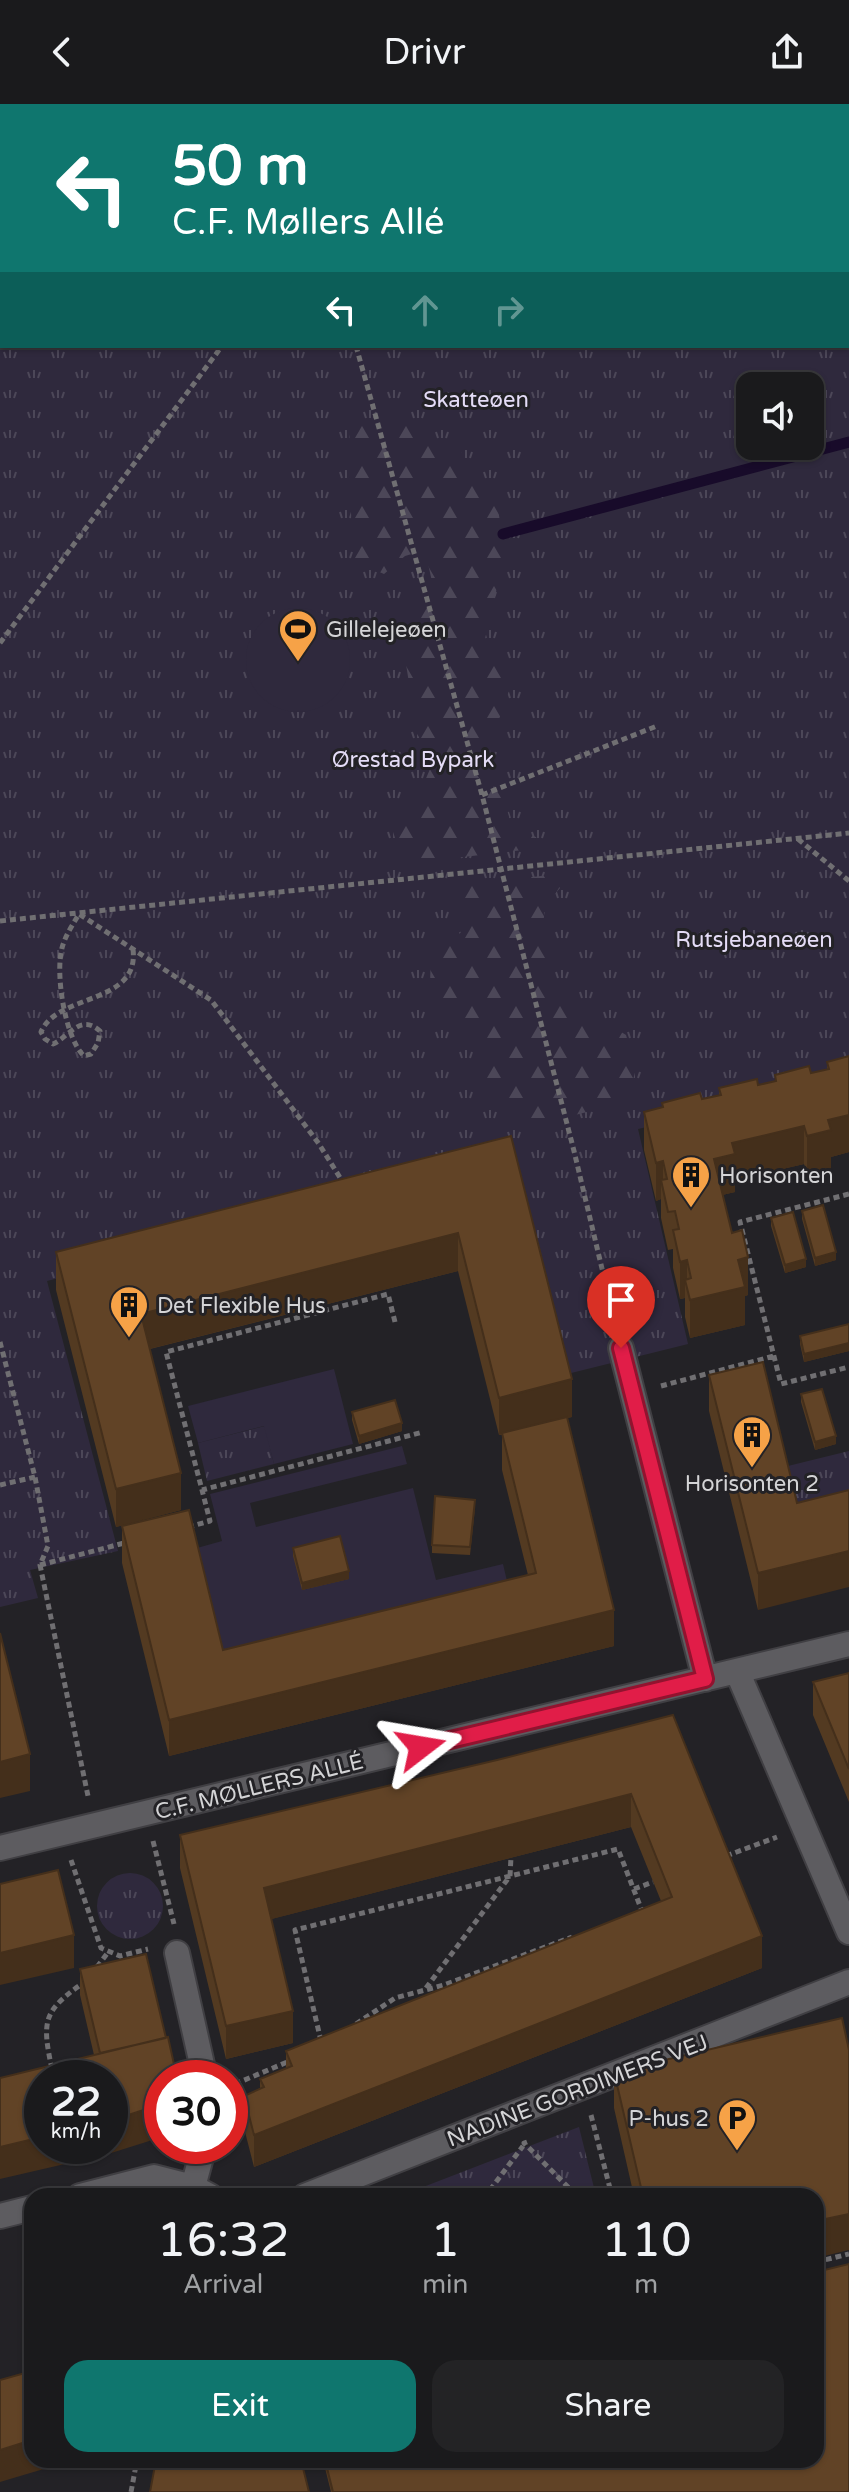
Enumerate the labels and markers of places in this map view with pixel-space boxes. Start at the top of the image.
sports icon: Gillelejeøen [277,608,319,663]
place label: Gillelejeøen [326,617,447,643]
building icon: Horisonten [670,1154,712,1209]
place label: Horisonten [719,1163,834,1189]
pin [587,1266,655,1348]
building icon: Det Flexible Hus [108,1284,150,1339]
place label: Det Flexible Hus [157,1293,326,1319]
building icon: Horisonten 2 [731,1414,773,1469]
place label: Horisonten 2 [685,1471,819,1497]
parking icon: P-hus 2 [716,2097,758,2152]
place label: P-hus 2 [628,2106,709,2132]

